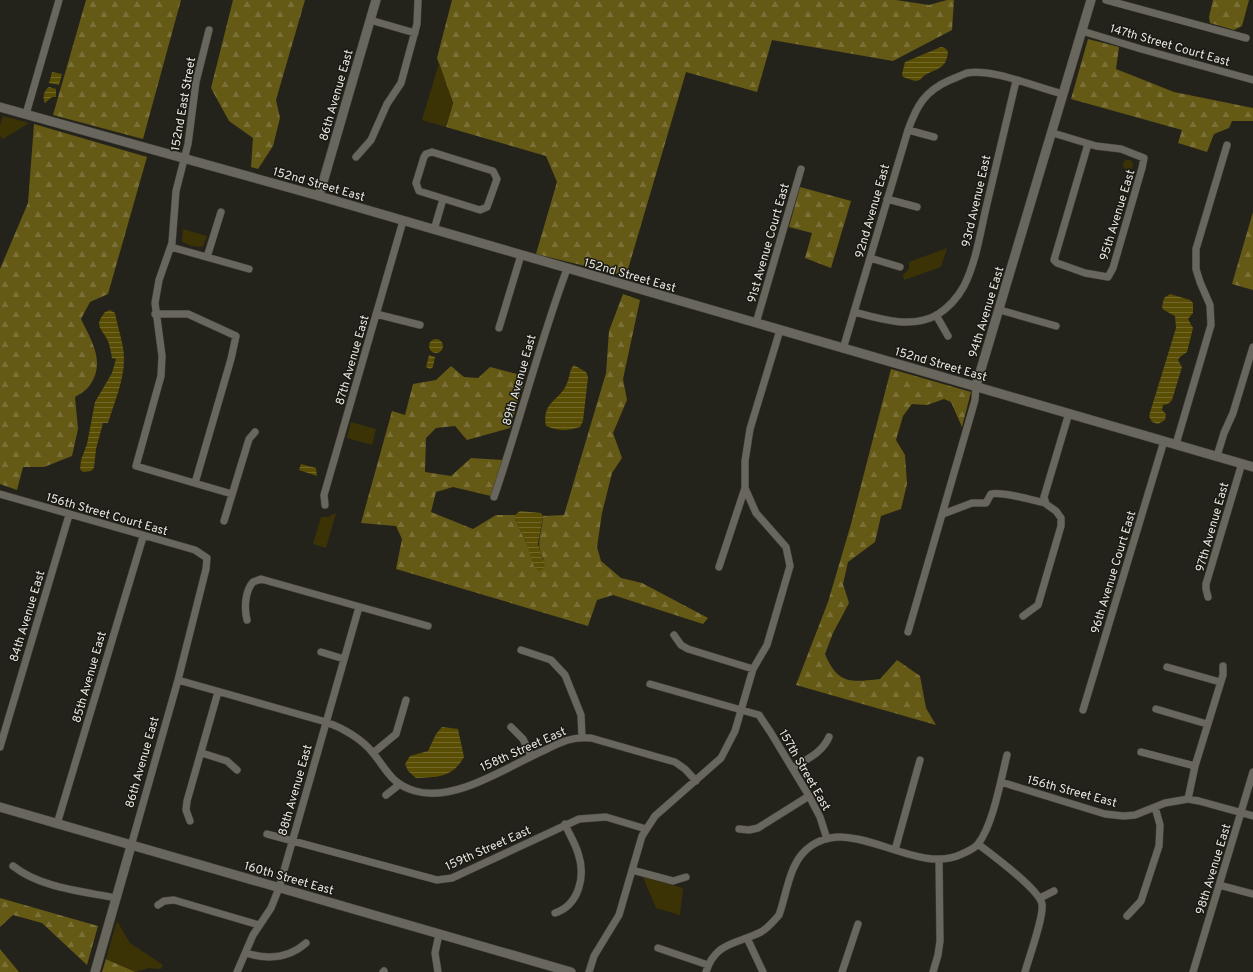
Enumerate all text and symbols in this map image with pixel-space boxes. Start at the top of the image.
street label: 147th Street Court East [1108,21,1232,71]
street label: 86th Avenue East [316,48,358,143]
street label: 152nd East Street [168,56,200,152]
street label: 93rd Avenue East [959,153,995,249]
street label: 92nd Avenue East [852,162,894,260]
street label: 152nd Street East [271,164,367,206]
street label: 95th Avenue East [1097,168,1139,263]
street label: 91st Avenue Court East [744,182,794,305]
street label: 152nd Street East [582,255,678,297]
street label: 94th Avenue East [966,265,1008,360]
street label: 87th Avenue East [332,313,373,407]
street label: 89th Avenue East [499,333,541,428]
street label: 152nd Street East [893,344,989,386]
street label: 97th Avenue East [1193,481,1233,574]
street label: 156th Street Court East [44,490,169,540]
street label: 96th Avenue Court East [1088,509,1140,636]
street label: 84th Avenue East [6,569,49,664]
street label: 85th Avenue East [69,630,111,725]
street label: 86th Avenue East [122,715,164,810]
street label: 158th Street East [478,724,569,776]
street label: 157th Street East [774,727,834,814]
street label: 88th Avenue East [275,743,317,838]
street label: 156th Street East [1025,772,1118,812]
street label: 98th Avenue East [1193,822,1235,917]
street label: 159th Street East [443,823,534,875]
street label: 160th Street East [242,859,335,899]

